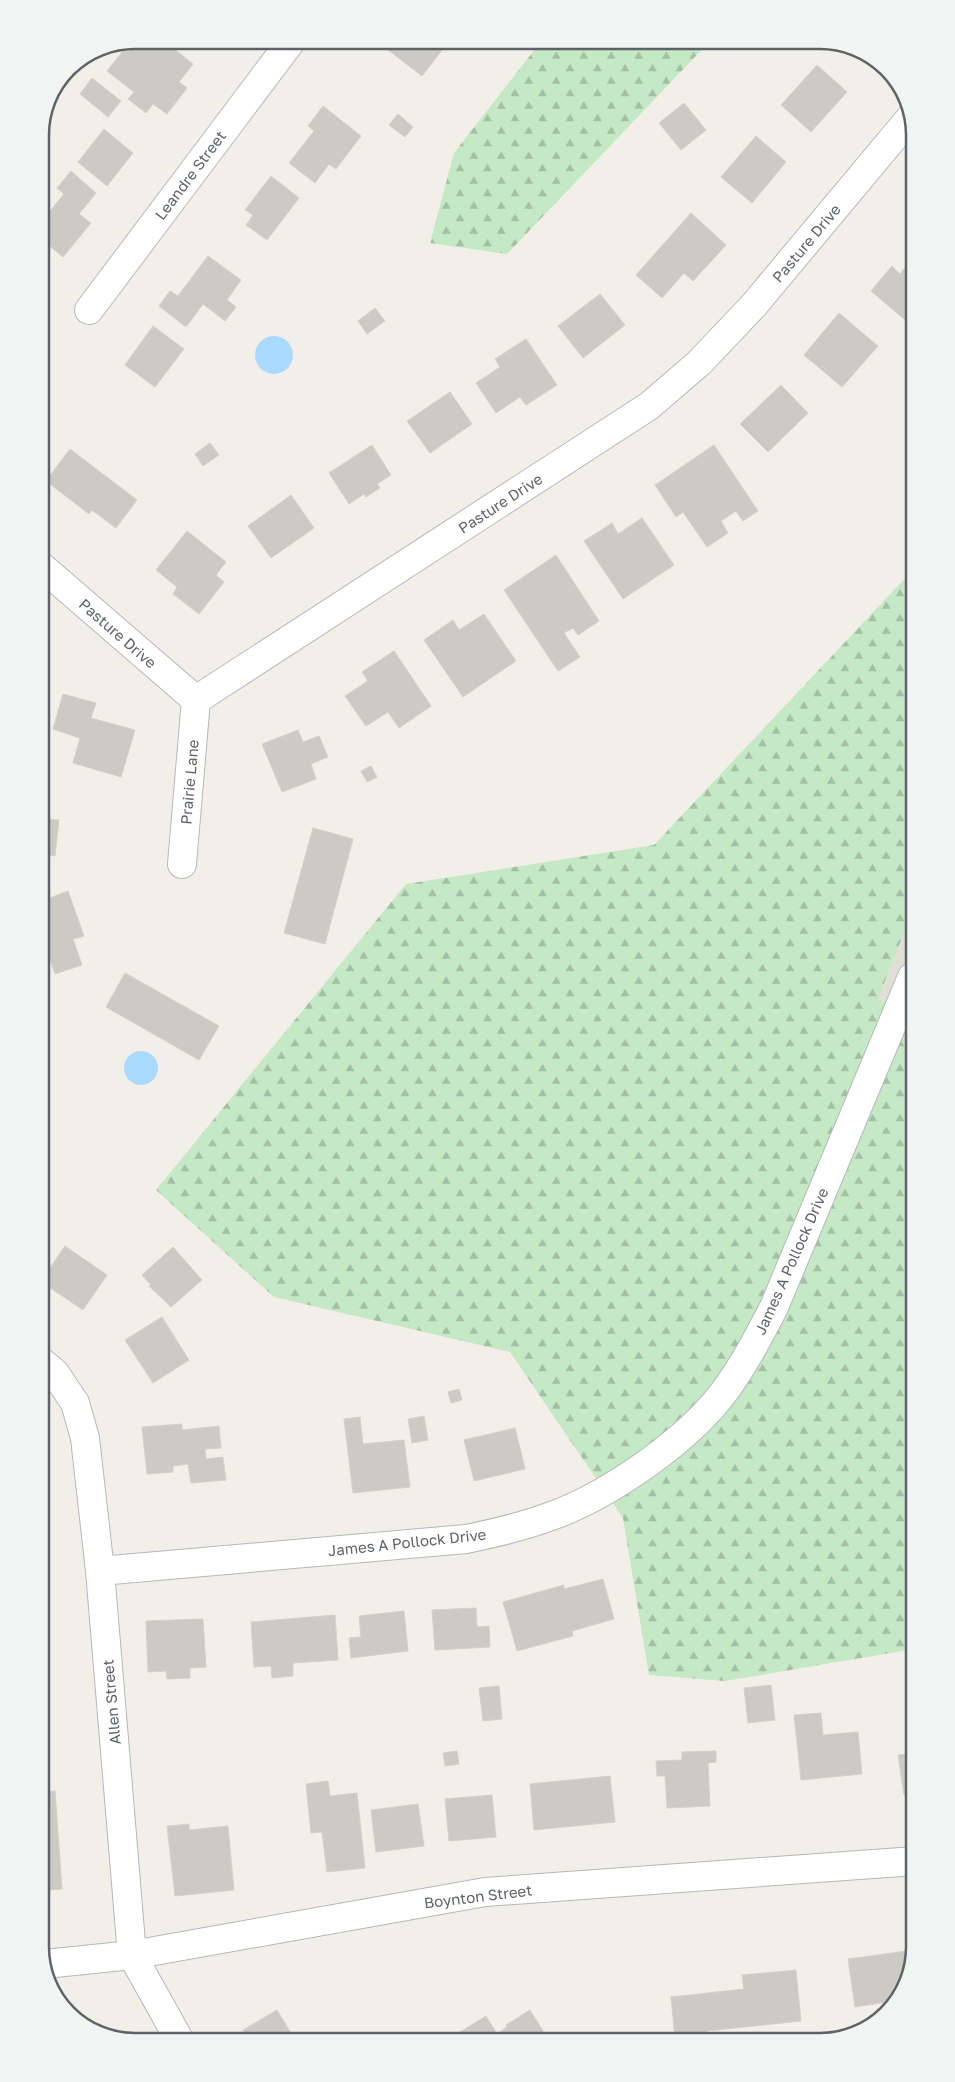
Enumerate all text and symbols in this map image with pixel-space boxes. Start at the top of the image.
street label: Leandre Street [151,127,229,223]
street label: Pasture Drive [768,200,844,286]
street label: Pasture Drive [455,469,546,537]
street label: Pasture Drive [76,595,161,672]
street label: Prairie Lane [176,738,202,825]
street label: James A Pollock Drive [750,1184,832,1337]
street label: James A Pollock Drive [327,1525,487,1559]
street label: Allen Street [98,1659,124,1745]
street label: Boynton Street [423,1880,533,1912]

